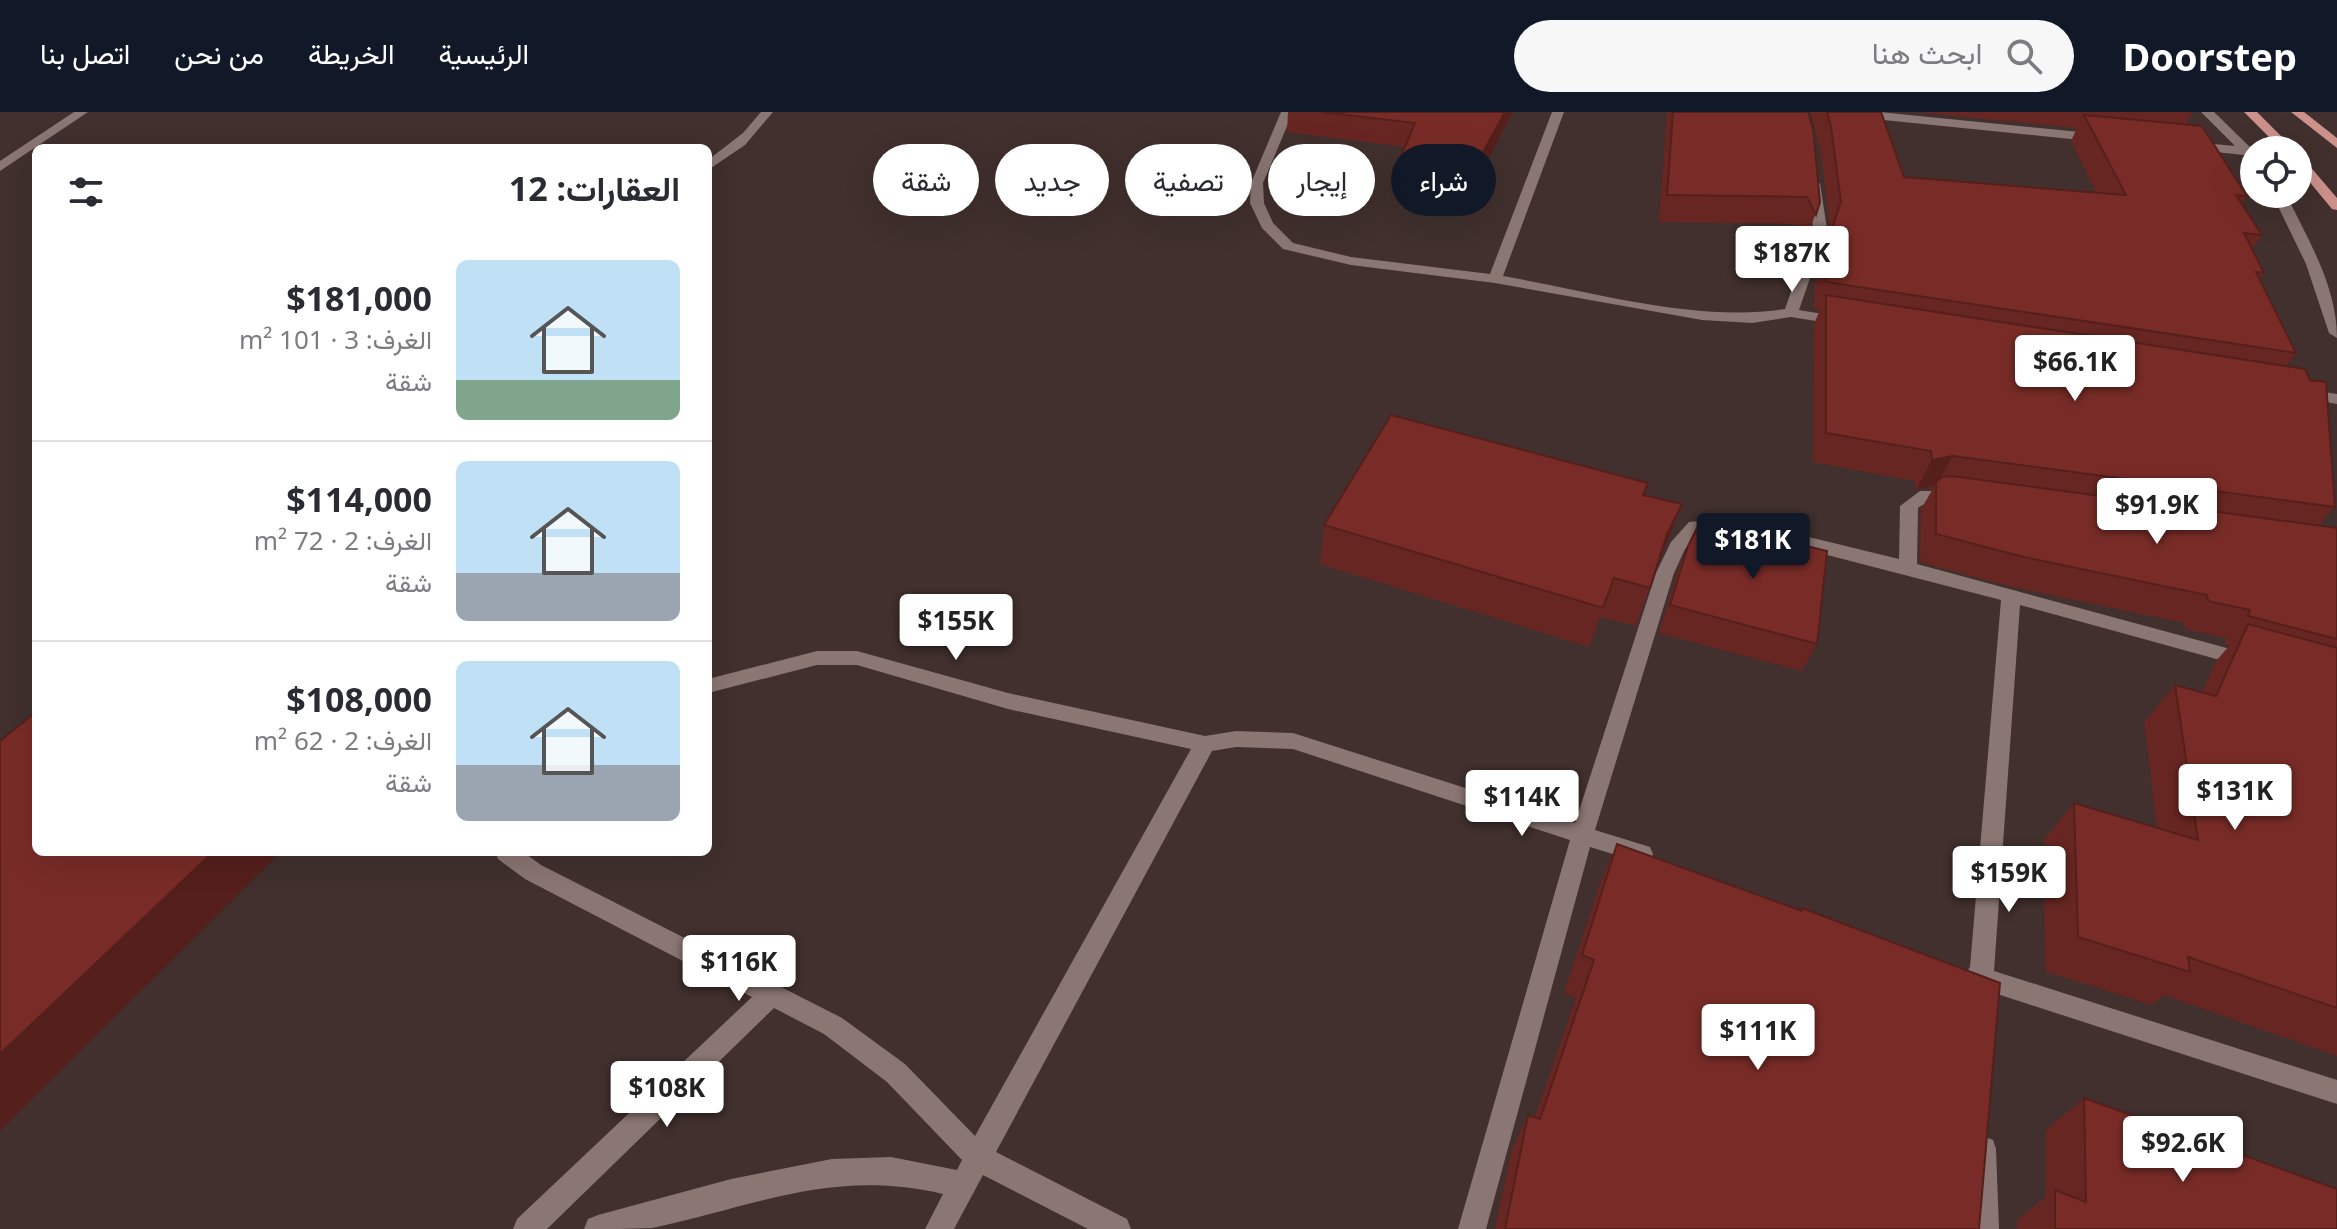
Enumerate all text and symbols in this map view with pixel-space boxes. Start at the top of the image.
search box [1514,20,2074,92]
text: Doorstep [2122,30,2297,82]
text: ابحث هنا [1872,32,1982,73]
text: اتصل بنا [40,34,130,72]
text: من نحن [174,34,264,72]
text: الخريطة [308,34,395,72]
text: الرئيسية [439,34,529,72]
icon: search [2002,34,2046,78]
map controls [2240,136,2312,208]
button: locate [2240,136,2312,208]
chip: شقة [873,144,979,216]
chip: جديد [995,144,1109,216]
chip: تصفية [1125,144,1252,216]
chip: إيجار [1268,144,1375,216]
chip: شراء [1391,144,1496,216]
text: العقارات: 12 [509,165,680,211]
icon: filters [64,170,108,214]
pin: $187K [1736,226,1848,294]
text: $187K [1754,234,1830,270]
text: $181,000 [286,275,432,321]
icon: home [520,292,616,388]
text: الغرف: 3 · 101 m² [239,321,432,357]
pin: $66.1K [2010,335,2140,403]
text: $66.1K [2033,343,2117,379]
text: شقة [385,363,432,399]
text: $114,000 [286,476,432,522]
pin: $91.9K [2092,478,2222,546]
text: $91.9K [2115,486,2199,522]
icon: home [520,493,616,589]
pin: $181K [1697,513,1809,581]
text: $181K [1715,521,1791,557]
text: الغرف: 2 · 72 m² [254,522,432,558]
text: شقة [385,564,432,600]
pin: $155K [900,594,1012,662]
text: $155K [918,602,994,638]
text: $108,000 [286,676,432,722]
icon: home [520,693,616,789]
text: الغرف: 2 · 62 m² [254,722,432,758]
text: شقة [385,764,432,800]
pin: $131K [2179,764,2291,832]
pin: $114K [1466,770,1578,838]
text: $131K [2197,772,2273,808]
text: $114K [1484,778,1560,814]
pin: $159K [1953,846,2065,914]
text: $159K [1971,854,2047,890]
pin: $116K [683,935,795,1003]
text: $116K [701,943,777,979]
pin: $111K [1702,1004,1814,1072]
text: $111K [1720,1012,1796,1048]
pin: $108K [611,1061,723,1129]
text: $108K [629,1069,705,1105]
pin: $92.6K [2118,1116,2248,1184]
text: $92.6K [2141,1124,2225,1160]

